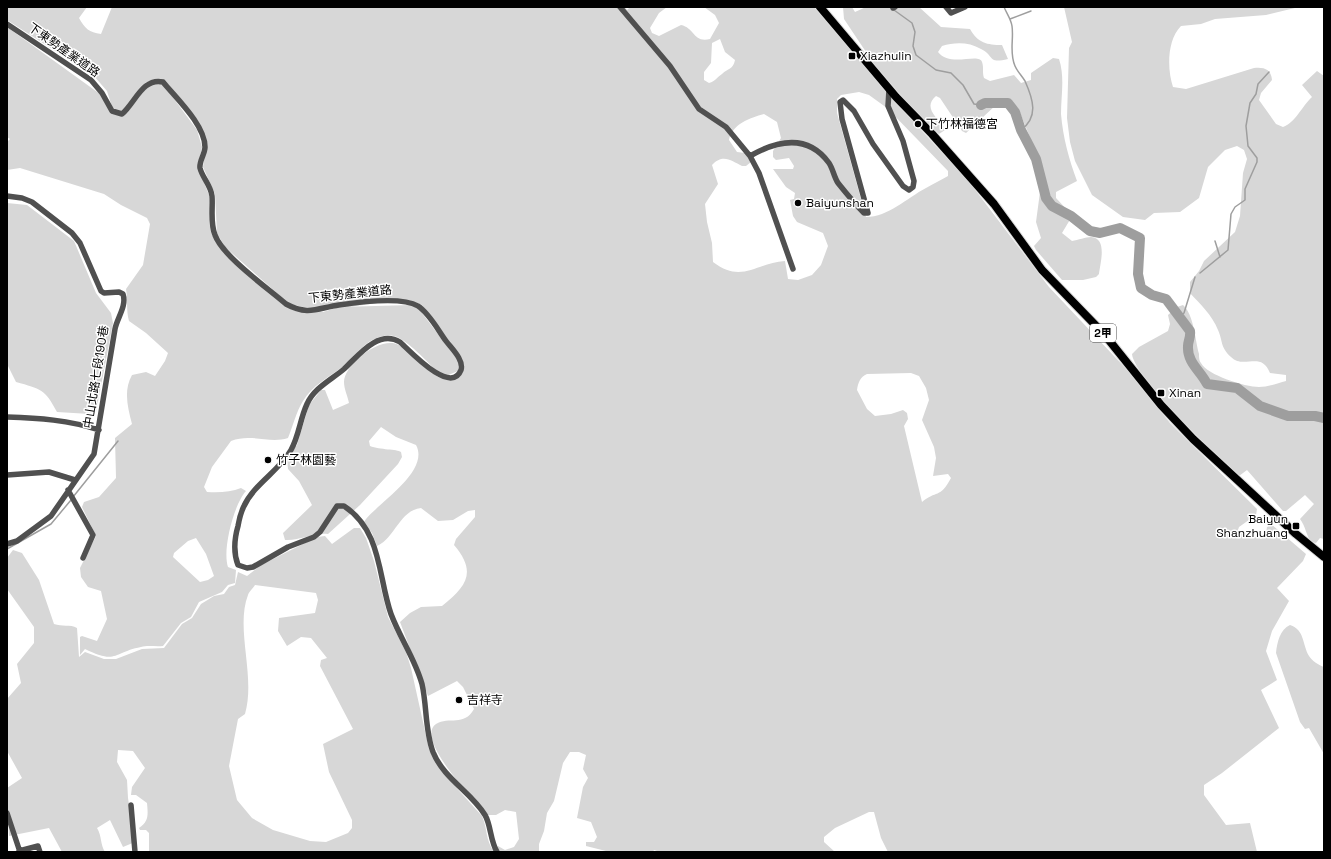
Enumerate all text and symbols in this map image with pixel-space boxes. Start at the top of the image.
street label: 下東勢產業道路 [25,19,103,81]
place label: Xiazhulin [860,48,912,64]
marker: Xiazhulin [847,51,857,61]
place label: 下竹林福德宮 [926,116,998,132]
marker: 下竹林福德宮 [913,119,923,129]
place label: Baiyunshan [806,195,874,211]
marker: Baiyunshan [793,198,803,208]
street label: 下東勢產業道路 [307,282,393,306]
street label: 中山北路七段190巷 [80,324,112,430]
road number: 2甲 [1090,324,1116,342]
place label: Xinan [1169,385,1201,401]
marker: Xinan [1156,388,1166,398]
place label: 竹子林園藝 [276,452,336,468]
marker: 竹子林園藝 [263,455,273,465]
place label: Baiyun Shanzhuang [1216,511,1288,541]
marker: Baiyun Shanzhuang [1291,521,1301,531]
place label: 吉祥寺 [467,692,503,708]
marker: 吉祥寺 [454,695,464,705]

